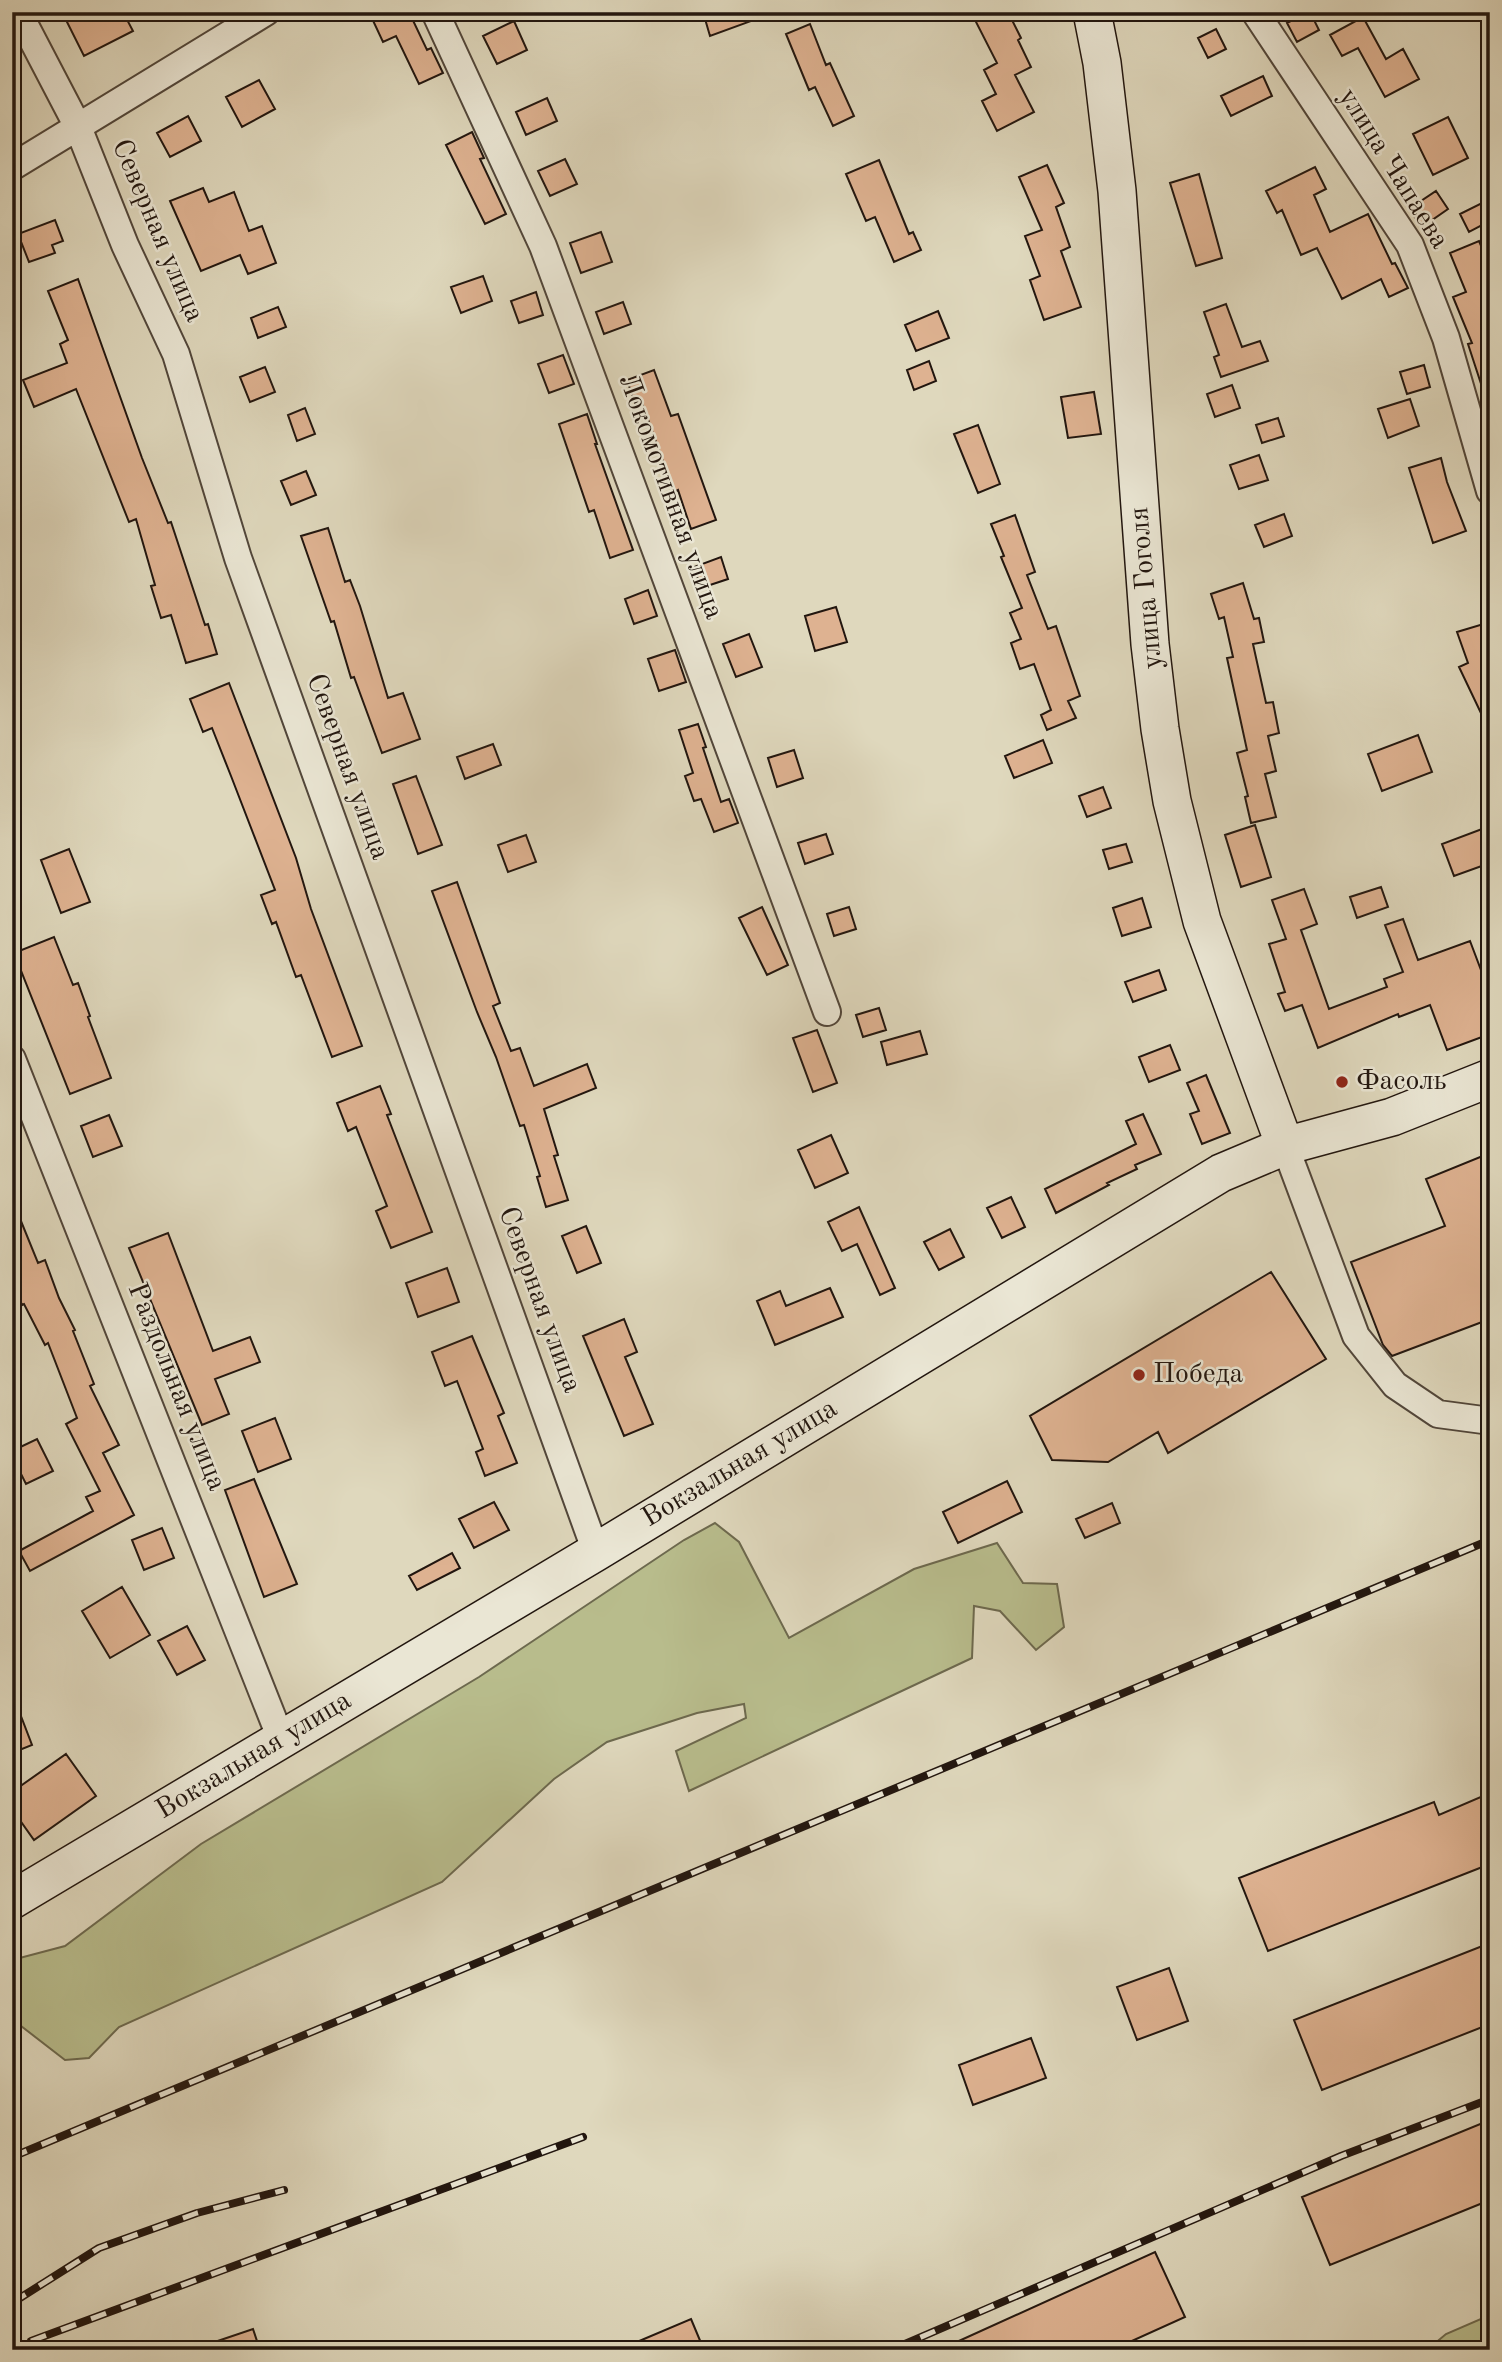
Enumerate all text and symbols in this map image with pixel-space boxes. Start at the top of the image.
street label: улица Чапаева [1333,84,1453,254]
street label: Северная улица [106,135,208,327]
street label: Локомотивная улица [613,371,727,623]
street label: улица Гоголя [1126,506,1168,670]
street label: Северная улица [300,670,394,864]
place label: Фасоль [1356,1068,1447,1096]
marker: Фасоль [1334,1074,1350,1090]
street label: Северная улица [492,1203,586,1397]
street label: Раздольная улица [122,1279,231,1495]
place label: Победа [1153,1361,1243,1389]
marker: Победа [1131,1367,1147,1383]
street label: Вокзальная улица [638,1395,843,1533]
street label: Вокзальная улица [152,1687,357,1825]

